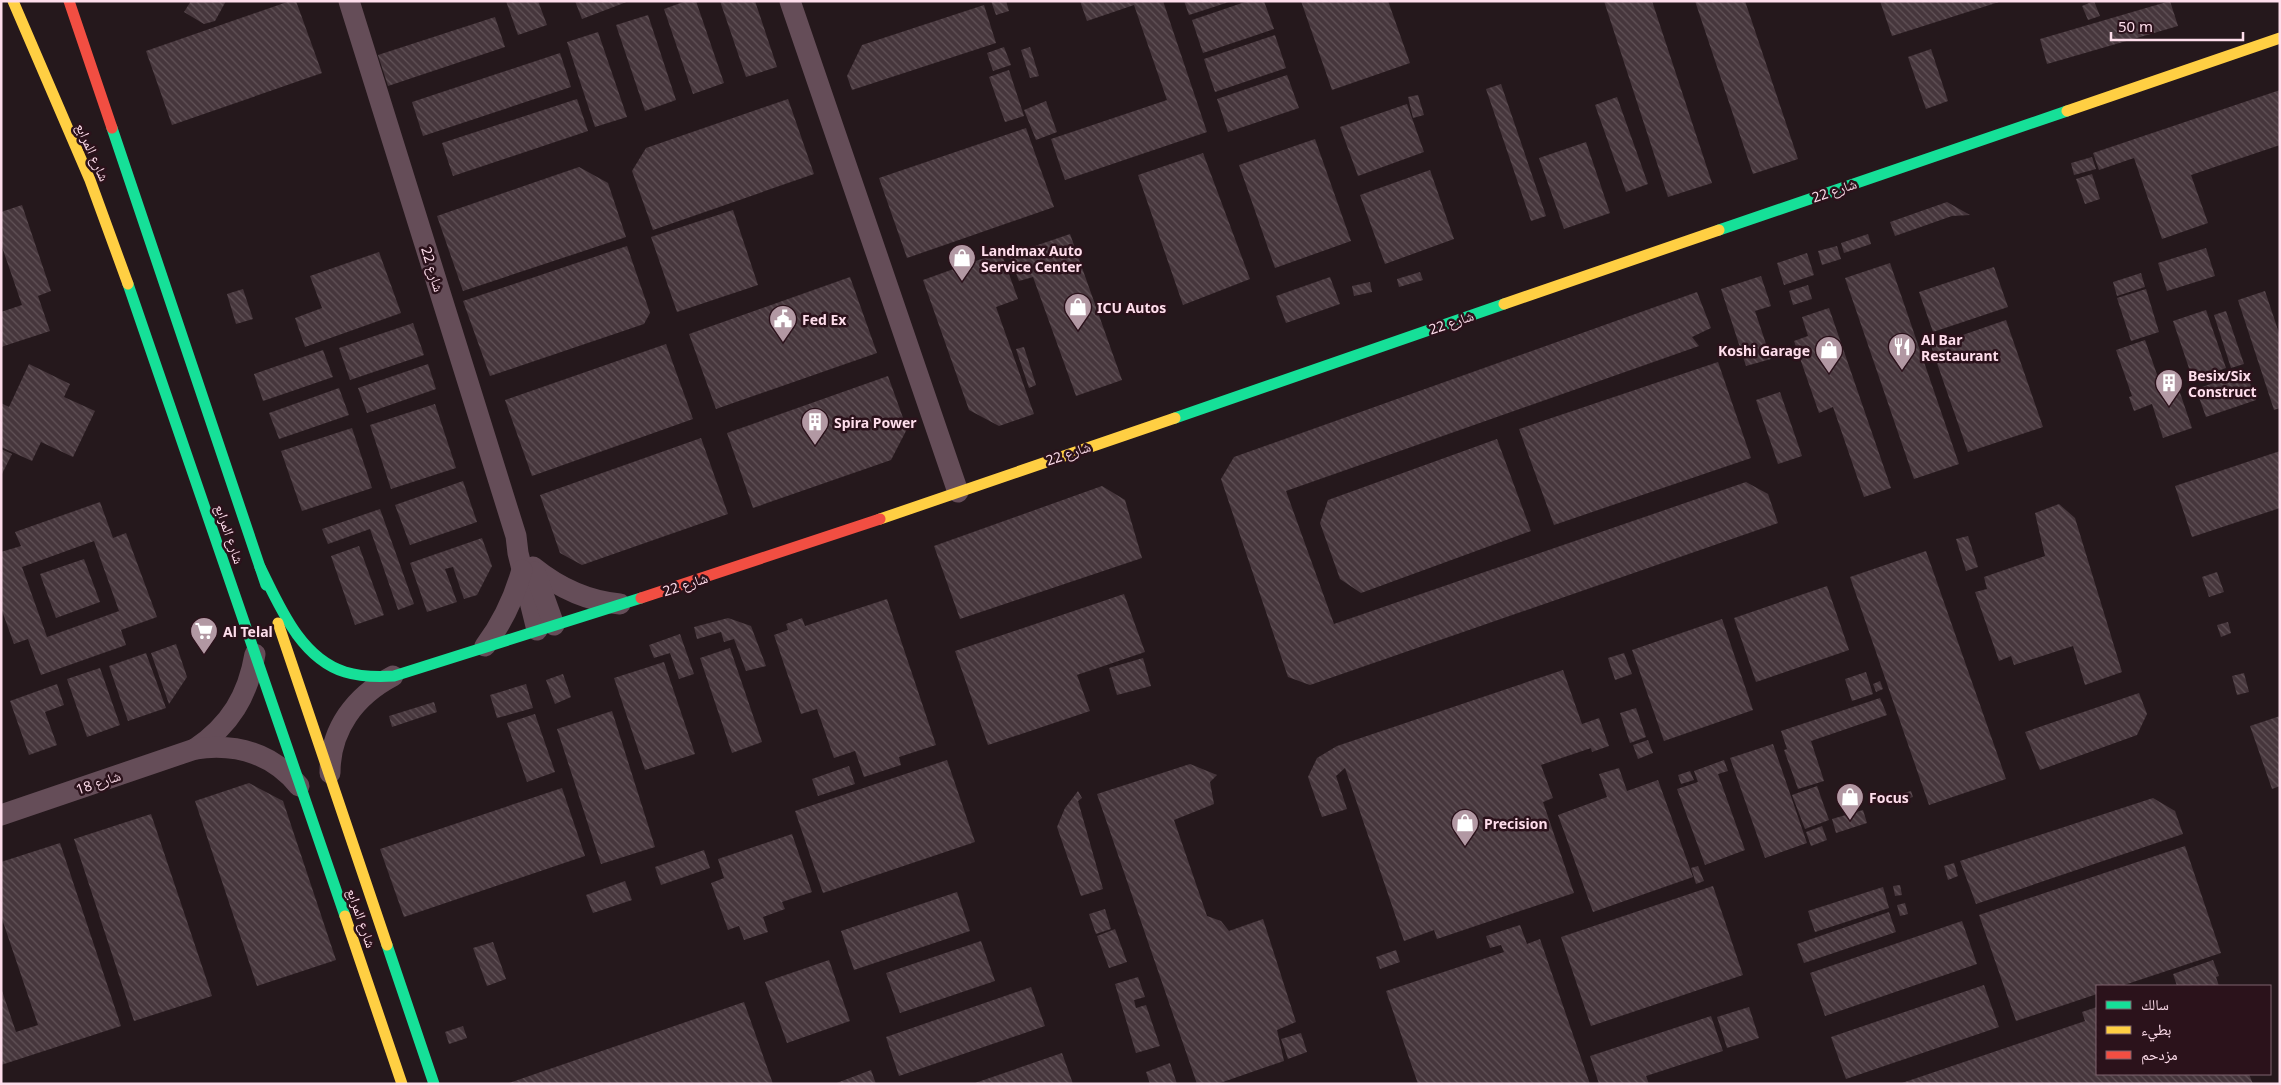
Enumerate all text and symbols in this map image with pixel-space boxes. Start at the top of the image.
scale bar [2111,10,2244,42]
text: 50 m [2118,16,2153,36]
street label: شارع المرابع [71,120,114,185]
street label: شارع 22 [1809,173,1859,207]
place label: Landmax Auto Service Center [981,241,1083,276]
shop icon: Landmax Auto Service Center [947,243,977,282]
street label: شارع 22 [416,244,449,294]
shop icon: ICU Autos [1063,292,1093,331]
place label: ICU Autos [1097,298,1166,317]
public building icon: Fed Ex [768,304,798,343]
street label: شارع 22 [1426,305,1476,339]
place label: Fed Ex [802,310,847,329]
place label: Al Bar Restaurant [1921,330,1999,365]
restaurant icon: Al Bar Restaurant [1887,332,1917,371]
shop icon: Koshi Garage [1814,335,1844,374]
place label: Koshi Garage [1718,341,1810,360]
place label: Besix/Six Construct [2188,366,2257,401]
building icon: Besix/Six Construct [2154,368,2184,407]
building icon: Spira Power [800,407,830,446]
place label: Spira Power [834,413,917,432]
street label: شارع 22 [1043,436,1093,470]
street label: شارع المرابع [210,502,249,567]
street label: شارع 22 [660,568,710,601]
supermarket icon: Al Telal [189,616,219,655]
place label: Al Telal [223,622,273,641]
street label: شارع 18 [73,765,123,799]
shop icon: Focus [1835,782,1865,821]
place label: Focus [1869,788,1909,807]
shop icon: Precision [1450,808,1480,847]
place label: Precision [1484,814,1548,833]
street label: شارع المرابع [342,886,381,951]
legend [2096,985,2271,1075]
text: سالك [2141,994,2169,1014]
text: بطيء [2141,1019,2171,1042]
text: مزدحم [2141,1044,2178,1065]

